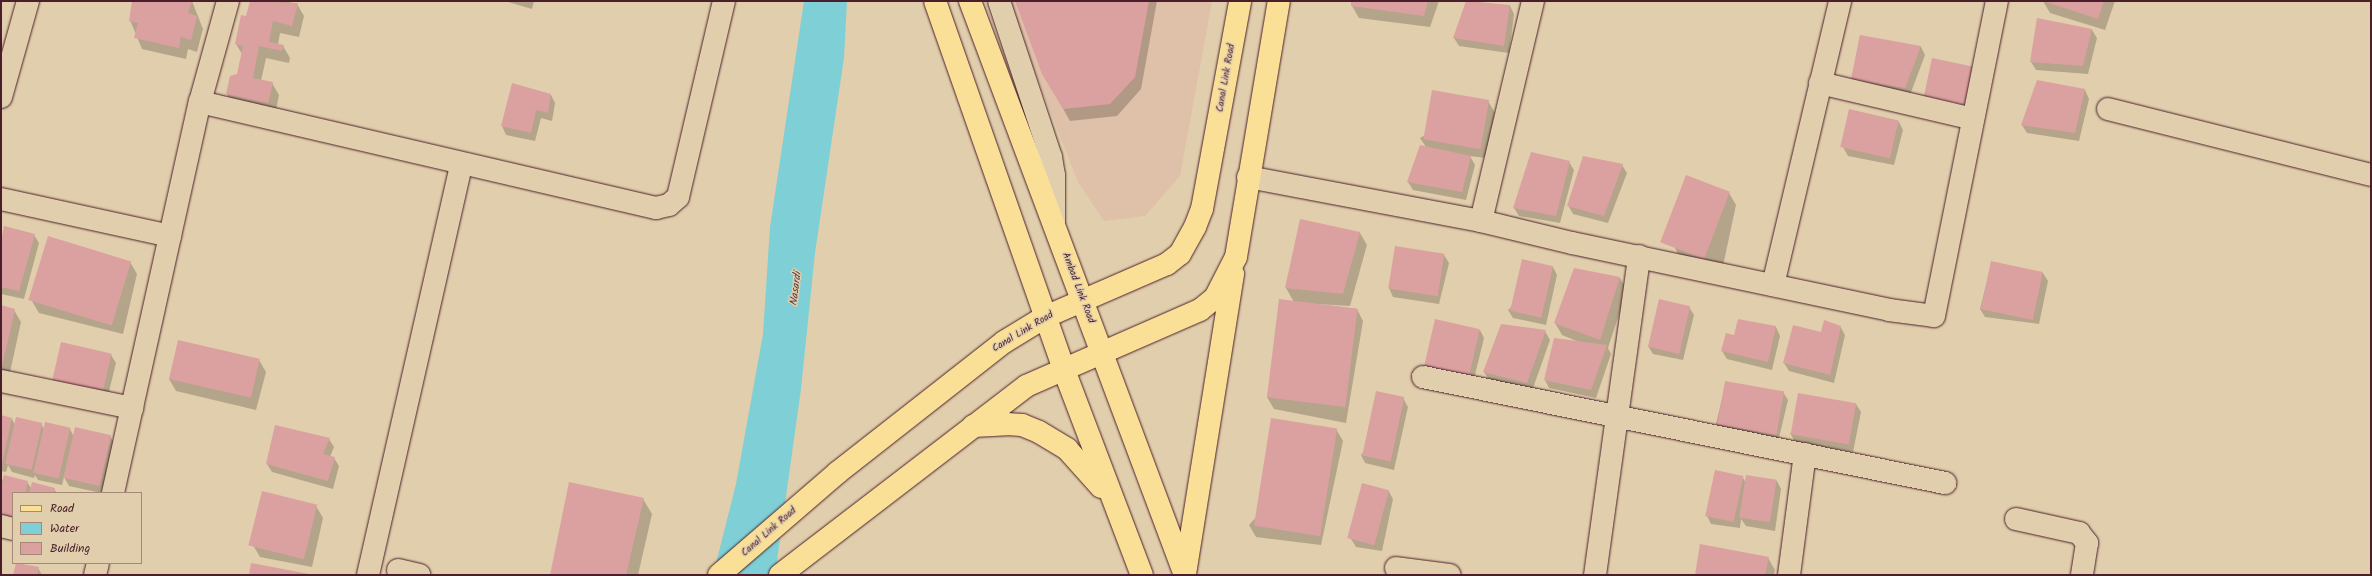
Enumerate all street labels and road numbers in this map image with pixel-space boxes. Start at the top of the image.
street label: Canal Link Road [1214,43,1238,113]
street label: Ambad Link Road [1059,251,1097,325]
street label: Canal Link Road [990,309,1056,355]
street label: Canal Link Road [739,505,799,559]

